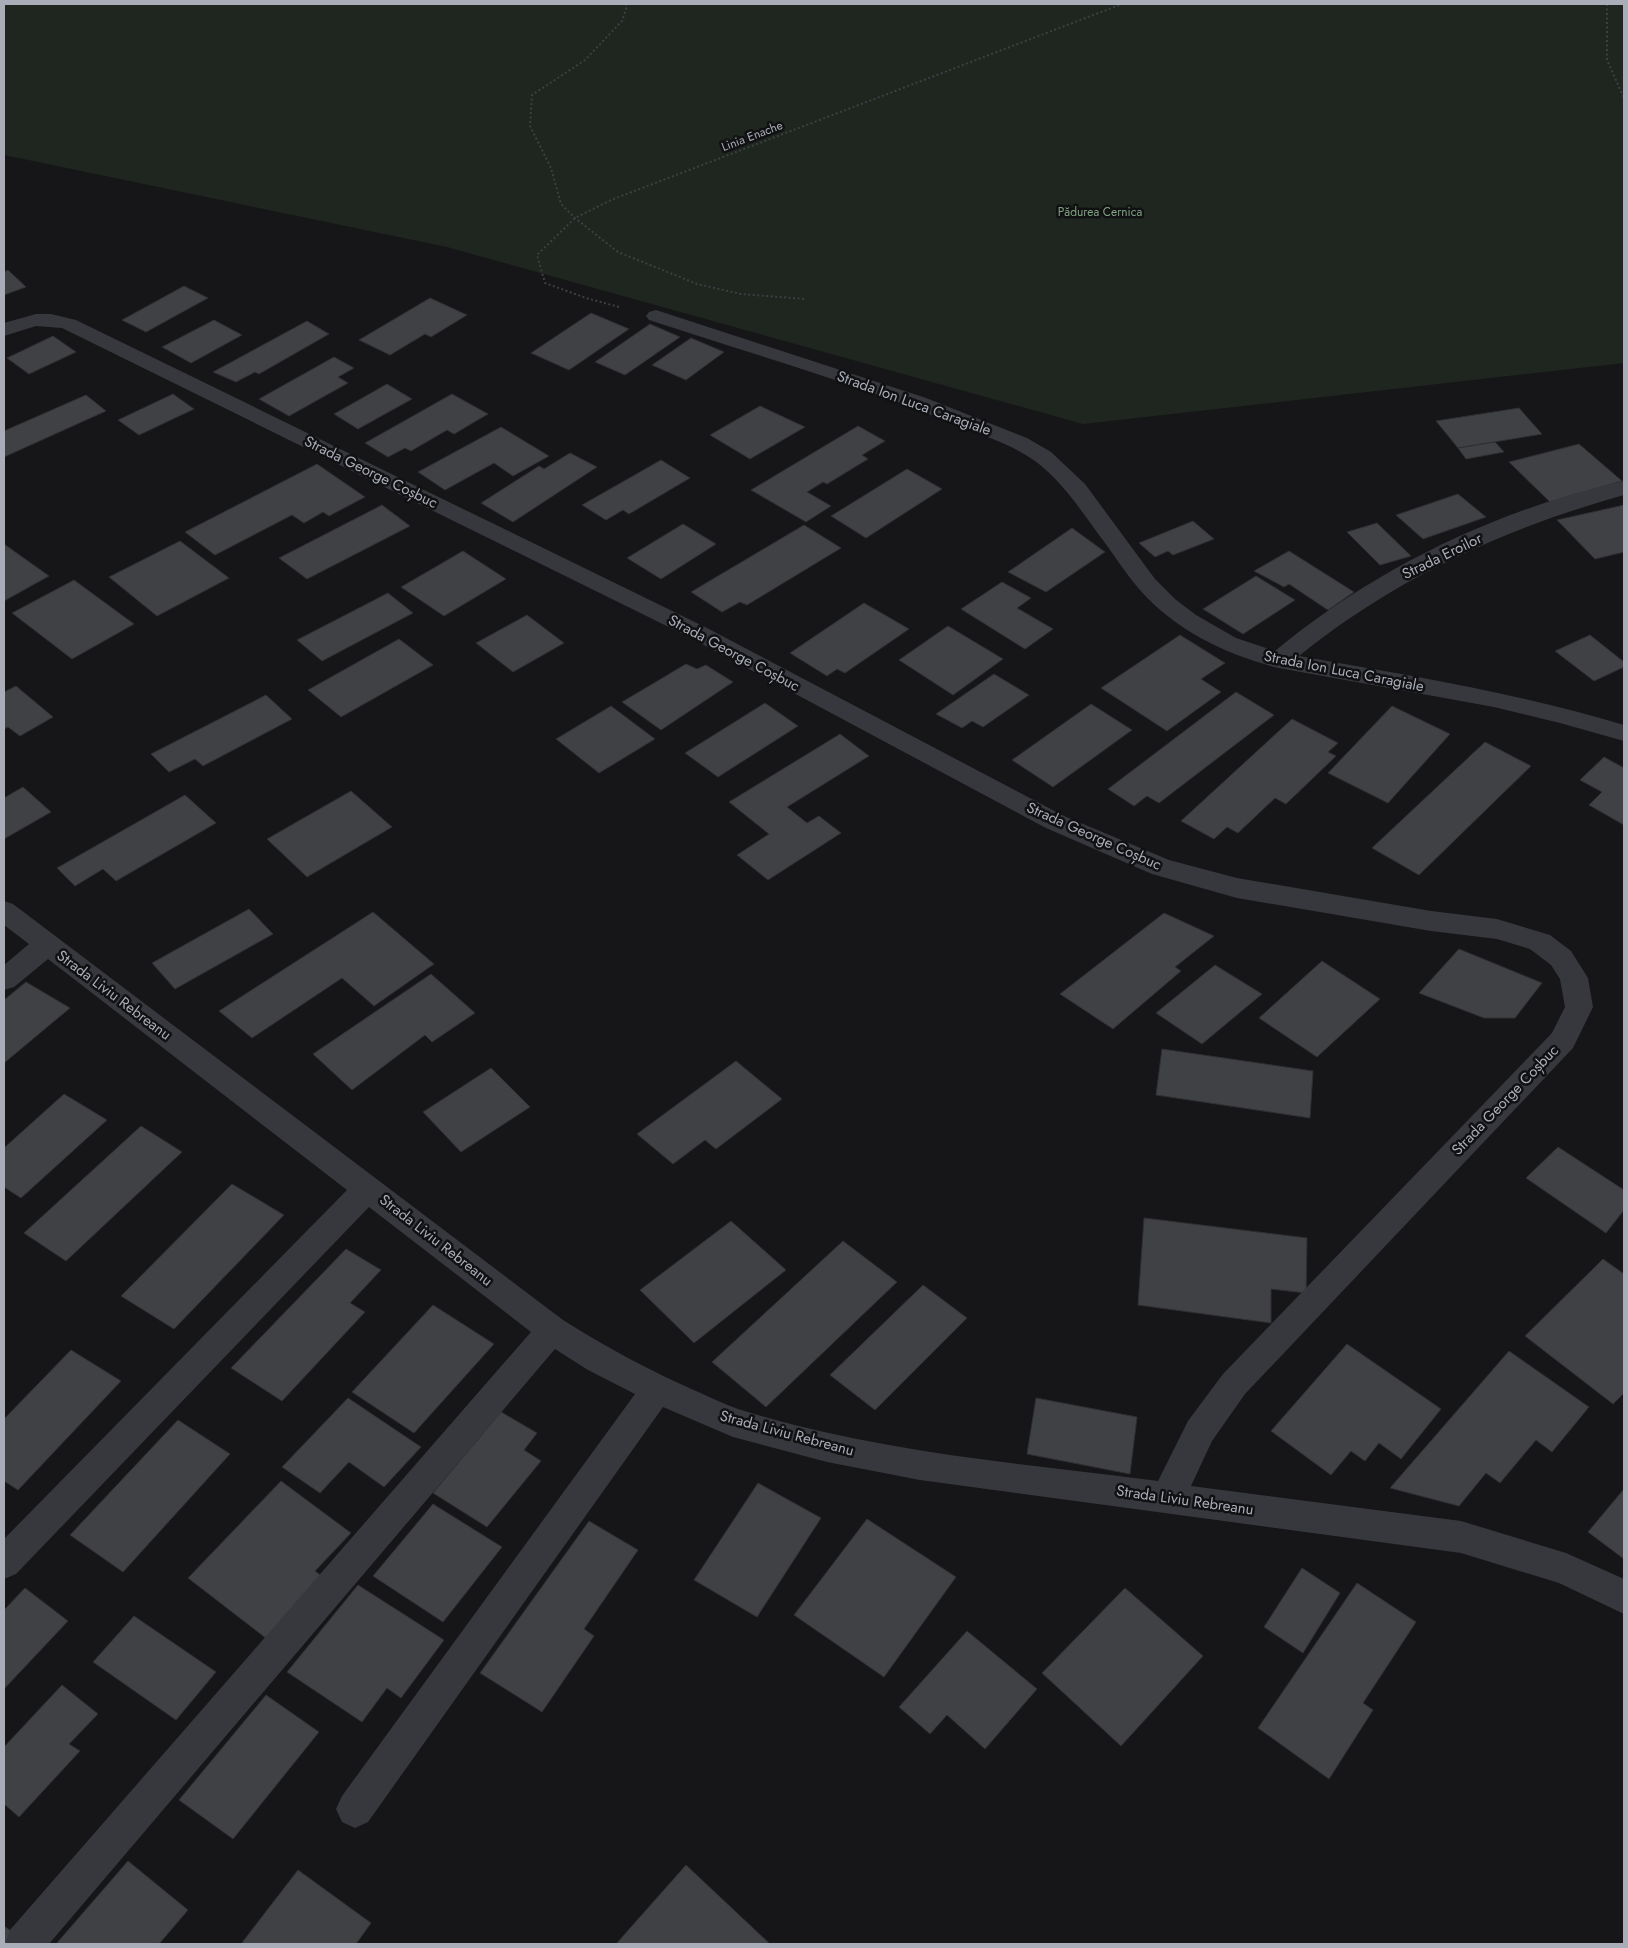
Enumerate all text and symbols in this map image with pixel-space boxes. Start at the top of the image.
street label: Linia Enache [719,116,785,156]
park label: Pădurea Cernica [1058,203,1142,221]
street label: Strada Ion Luca Caragiale [834,365,994,441]
street label: Strada George Coșbuc [301,430,441,514]
street label: Strada Eroilor [1398,527,1486,585]
street label: Strada George Coșbuc [664,609,804,697]
street label: Strada Ion Luca Caragiale [1262,645,1426,697]
street label: Strada George Coșbuc [1023,796,1165,876]
street label: Strada Liviu Rebreanu [52,945,176,1045]
street label: Strada George Coșbuc [1446,1040,1564,1160]
street label: Strada Liviu Rebreanu [375,1189,497,1291]
street label: Strada Liviu Rebreanu [717,1404,857,1462]
street label: Strada Liviu Rebreanu [1115,1479,1255,1521]

